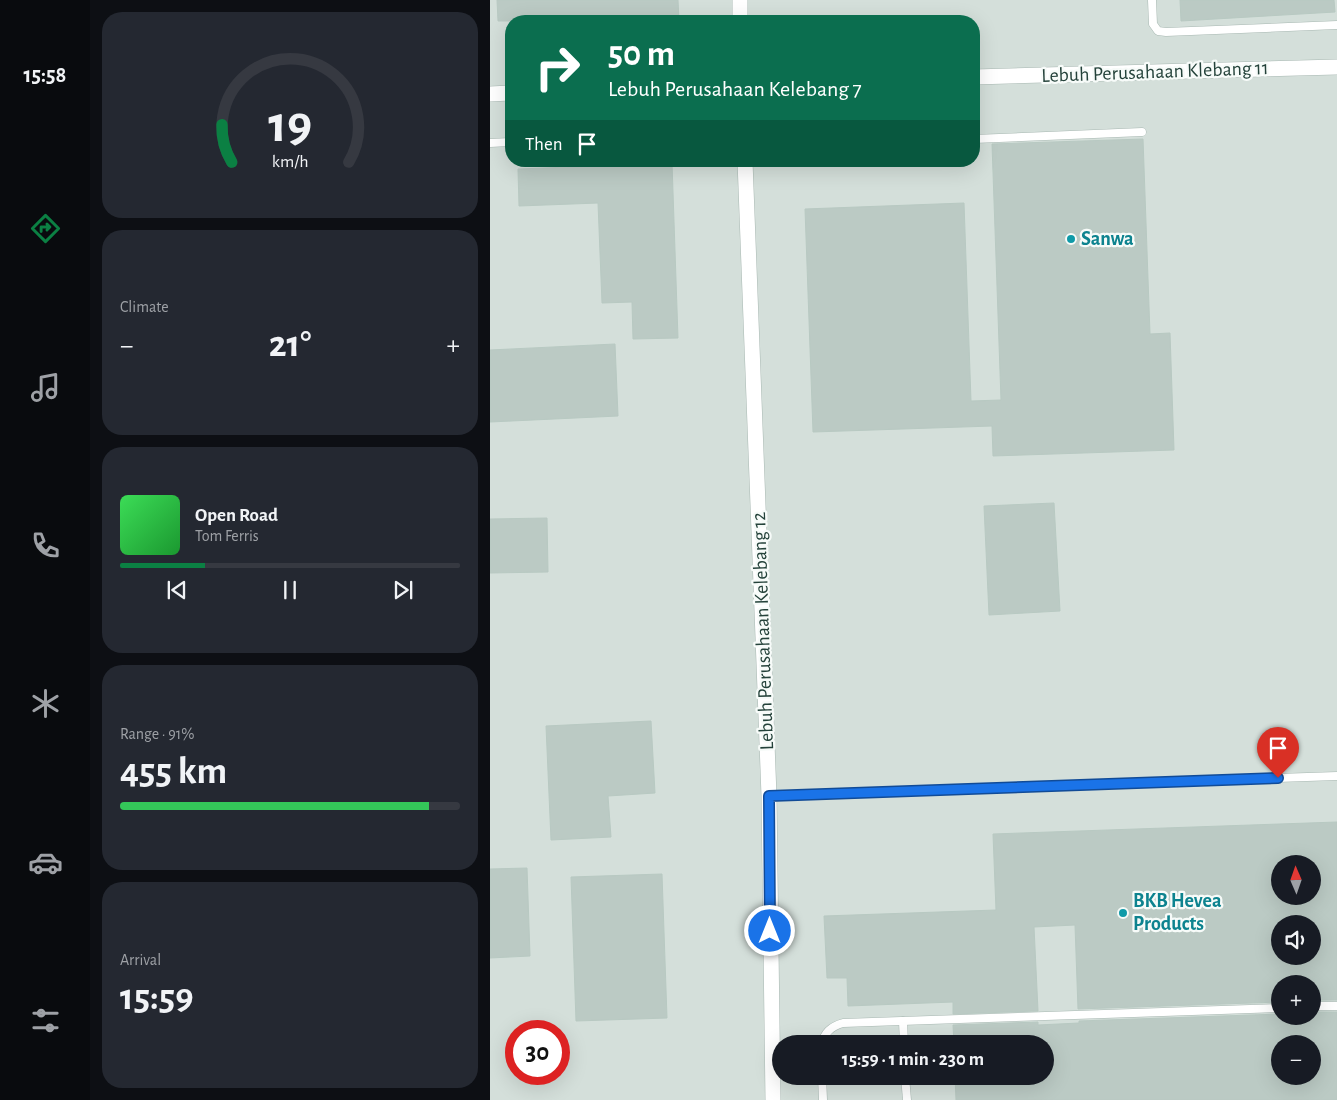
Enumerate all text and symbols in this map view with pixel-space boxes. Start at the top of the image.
icon: right [525,35,590,100]
text: 50 m [608,37,675,72]
street label: Lebuh Perusahaan Klebang 11 [1041,58,1269,86]
text: 15:58 [24,64,66,86]
text: Lebuh Perusahaan Kelebang 7 [608,78,862,100]
text: 19 [268,99,312,151]
icon: arrive [573,130,601,158]
text: Then [525,135,563,154]
text: km/h [272,153,308,171]
icon: directions [28,211,63,246]
place label: Sanwa [1081,229,1134,249]
marker: Sanwa [1065,233,1077,245]
text: Climate [120,299,169,315]
text: 21° [269,326,311,364]
text: − [120,332,133,360]
text: + [447,332,460,360]
icon: music [28,370,63,405]
text: Open Road [195,506,278,525]
street label: Lebuh Perusahaan Kelebang 12 [749,512,777,750]
icon: phone [28,528,63,563]
text: Tom Ferris [195,528,259,544]
icon: previous [163,576,191,604]
icon: pause [276,576,304,604]
icon: next [389,576,417,604]
icon: climate [28,686,63,721]
text: Range · 91% [120,726,194,742]
pin [1257,727,1299,778]
icon: arrive [1264,734,1292,762]
text: 455 km [120,753,227,791]
icon: car [28,845,63,880]
north arrow [1271,855,1321,905]
map controls [1271,855,1321,1085]
place label: BKB Hevea Products [1133,891,1222,934]
position arrow [743,904,795,956]
marker: BKB Hevea Products [1117,907,1129,919]
button: sound [1271,915,1321,965]
text: Arrival [120,952,161,968]
button: + [1271,975,1321,1025]
text: 15:59 [120,979,194,1017]
icon: filters [28,1003,63,1038]
speed limit sign: 30 [505,1020,570,1085]
button: − [1271,1035,1321,1085]
text: 15:59 · 1 min · 230 m [842,1050,984,1069]

